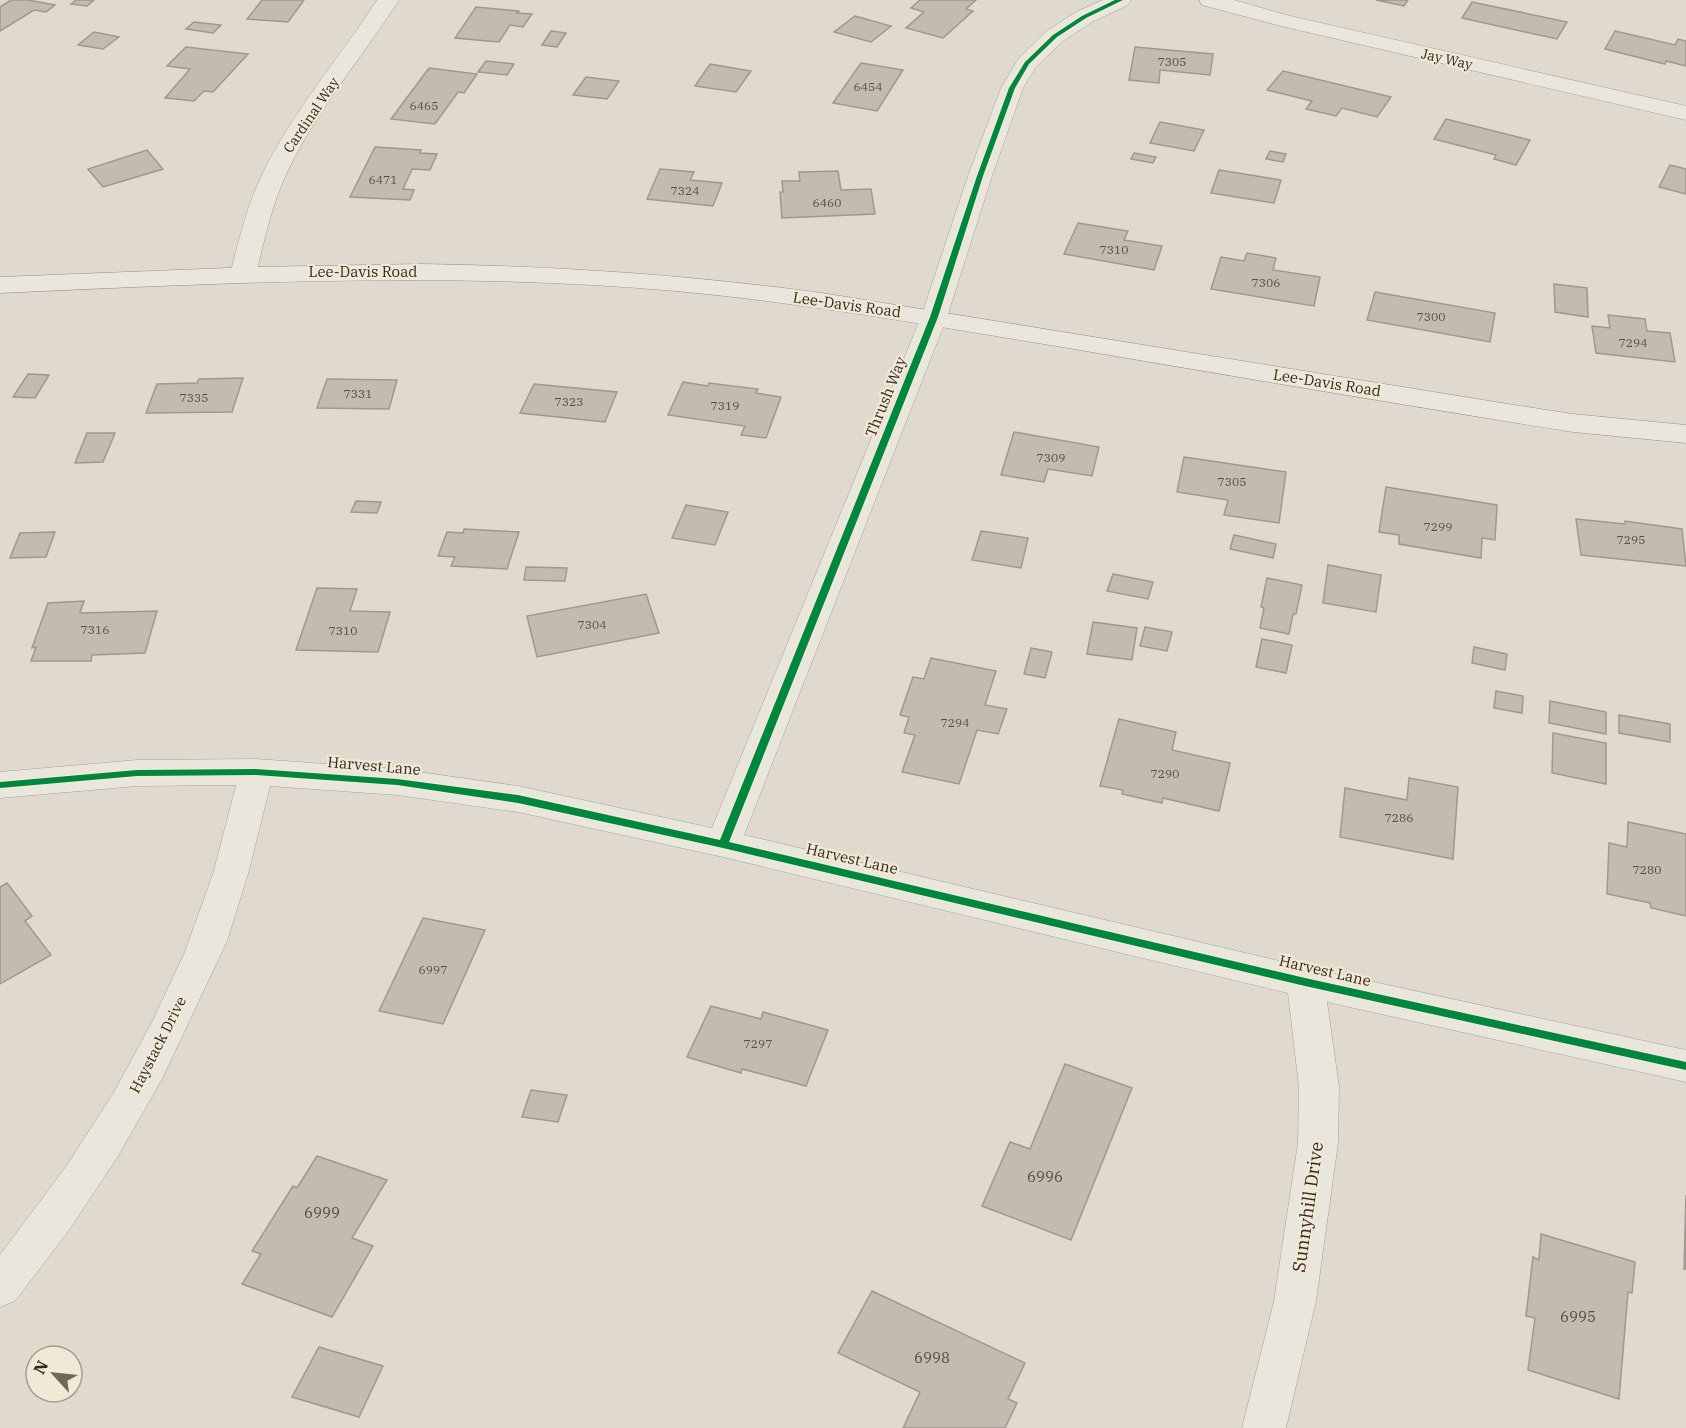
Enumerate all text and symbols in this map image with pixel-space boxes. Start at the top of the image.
street label: Jay Way [1420,44,1475,74]
house number: 7305 [1158,54,1186,69]
street label: Cardinal Way [279,73,343,156]
house number: 6454 [854,79,882,94]
house number: 6465 [410,98,438,113]
house number: 6471 [369,172,397,187]
house number: 7324 [671,183,699,198]
house number: 6460 [813,195,841,210]
house number: 7310 [1100,242,1128,257]
street label: Lee-Davis Road [309,262,417,281]
house number: 7306 [1252,275,1280,290]
street label: Lee-Davis Road [792,288,902,321]
house number: 7300 [1417,309,1445,324]
house number: 7294 [1619,335,1647,350]
street label: Thrush Way [861,354,910,440]
street label: Lee-Davis Road [1272,365,1382,400]
house number: 7331 [344,386,372,401]
house number: 7335 [180,390,208,405]
house number: 7323 [555,394,583,409]
house number: 7319 [711,398,739,413]
house number: 7309 [1037,450,1065,465]
house number: 7305 [1218,474,1246,489]
house number: 7299 [1424,519,1452,534]
house number: 7295 [1617,532,1645,547]
house number: 7304 [578,617,606,632]
house number: 7316 [81,622,109,637]
house number: 7310 [329,623,357,638]
house number: 7294 [941,715,969,730]
street label: Harvest Lane [327,752,422,779]
house number: 7290 [1151,766,1179,781]
house number: 7286 [1385,810,1413,825]
street label: Harvest Lane [804,839,900,878]
house number: 7280 [1633,862,1661,877]
street label: Harvest Lane [1277,951,1373,990]
house number: 6997 [419,962,447,977]
street label: Haystack Drive [125,993,190,1096]
house number: 7297 [744,1036,772,1051]
street label: Sunnyhill Drive [1287,1140,1328,1274]
house number: 6996 [1027,1167,1063,1186]
house number: 6999 [304,1203,340,1222]
house number: 6995 [1560,1307,1596,1326]
north arrow [24,1344,84,1404]
house number: 6998 [914,1348,950,1367]
text: N [29,1357,52,1377]

